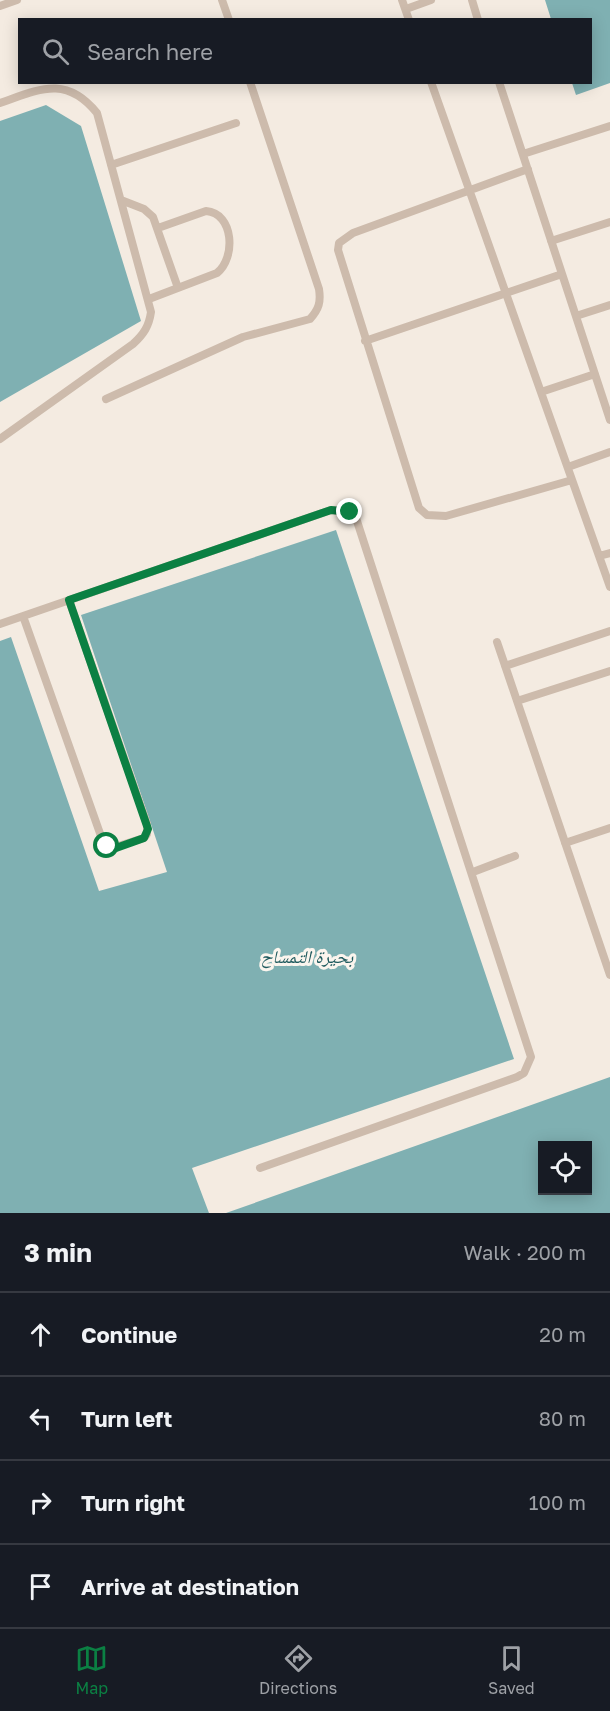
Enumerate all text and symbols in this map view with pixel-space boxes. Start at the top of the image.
search box [18,18,592,84]
icon: search [39,35,72,68]
text: Search here [87,38,213,65]
route end [336,498,362,524]
route start [93,832,119,858]
water label: بحيرة التمساح [261,945,354,969]
map controls [538,1141,592,1195]
button: locate [538,1141,592,1195]
text: 3 min [24,1237,92,1268]
text: Walk · 200 m [464,1240,586,1264]
icon: ahead [24,1318,57,1351]
text: Continue [81,1321,177,1348]
text: 20 m [539,1322,586,1346]
icon: left [24,1402,57,1435]
text: Turn left [81,1405,172,1432]
text: 80 m [539,1406,586,1430]
icon: right [24,1486,57,1519]
text: Turn right [81,1489,185,1516]
text: 100 m [529,1490,586,1514]
icon: arrive [24,1570,57,1603]
text: Arrive at destination [81,1573,299,1600]
tab: Map [75,1642,108,1698]
tab: Directions [259,1642,337,1698]
tab: Saved [488,1642,535,1698]

